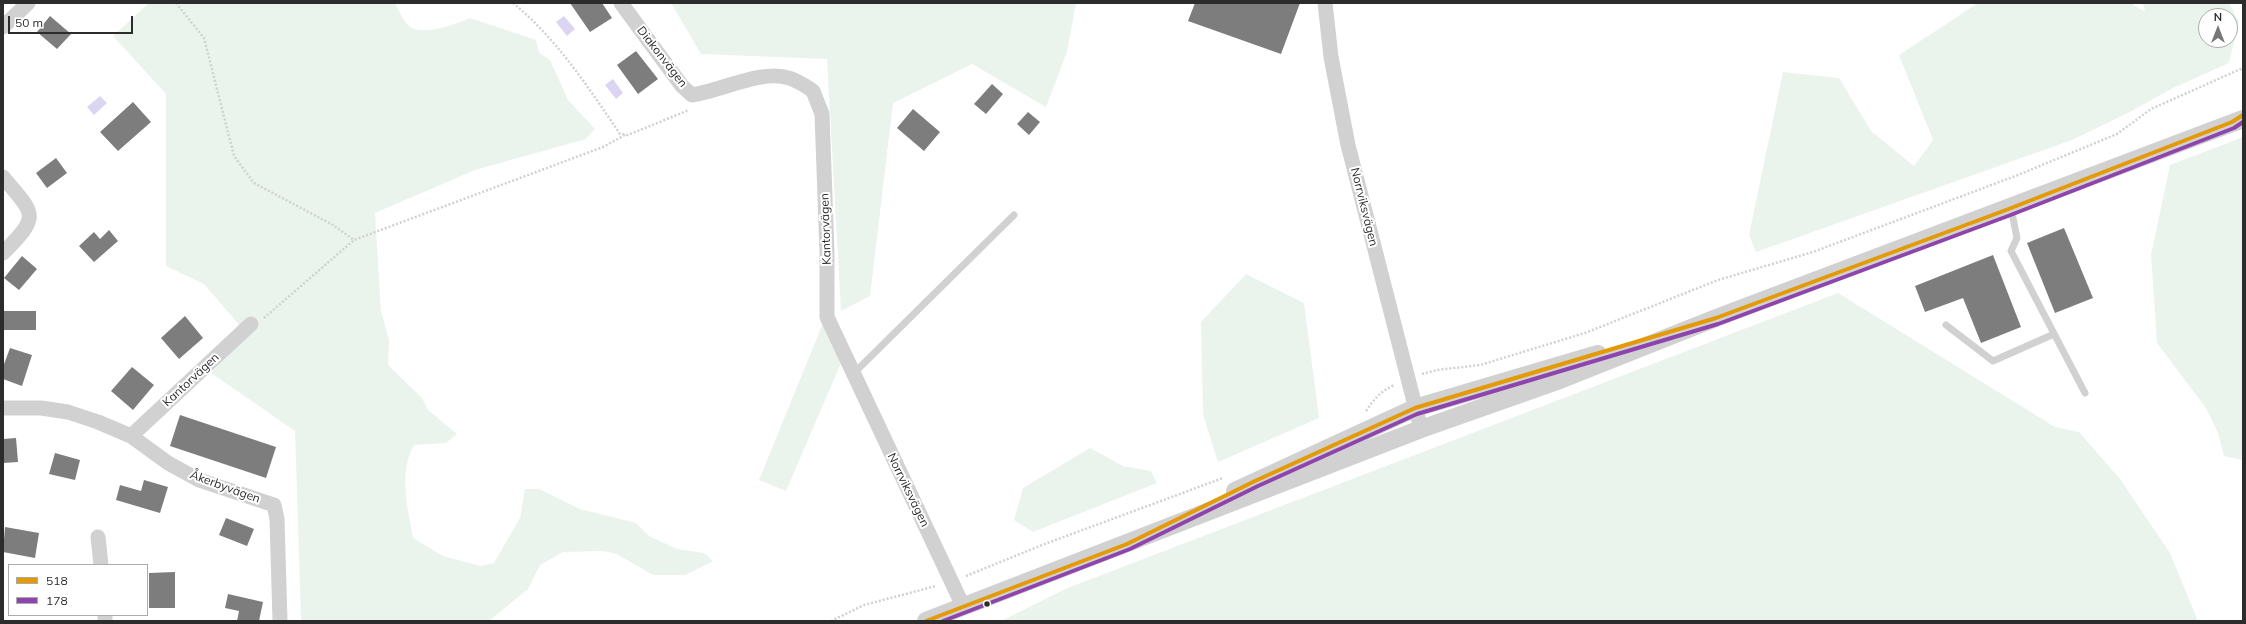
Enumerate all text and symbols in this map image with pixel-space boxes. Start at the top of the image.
scale bar [10,8,135,34]
north arrow [2198,8,2238,48]
text: N [2214,10,2222,24]
text: 50 m [15,15,43,30]
street label: Diakonvägen [634,24,690,90]
street label: Norrviksvägen [1347,166,1381,248]
street label: Kantorvägen [818,193,834,265]
street label: Kantorvägen [160,350,222,410]
street label: Norrviksvägen [884,451,932,529]
street label: Åkerbyvägen [188,468,262,506]
legend [8,564,148,616]
text: 518 [46,573,68,588]
text: 178 [46,593,68,608]
unlabelled marker [982,599,992,609]

